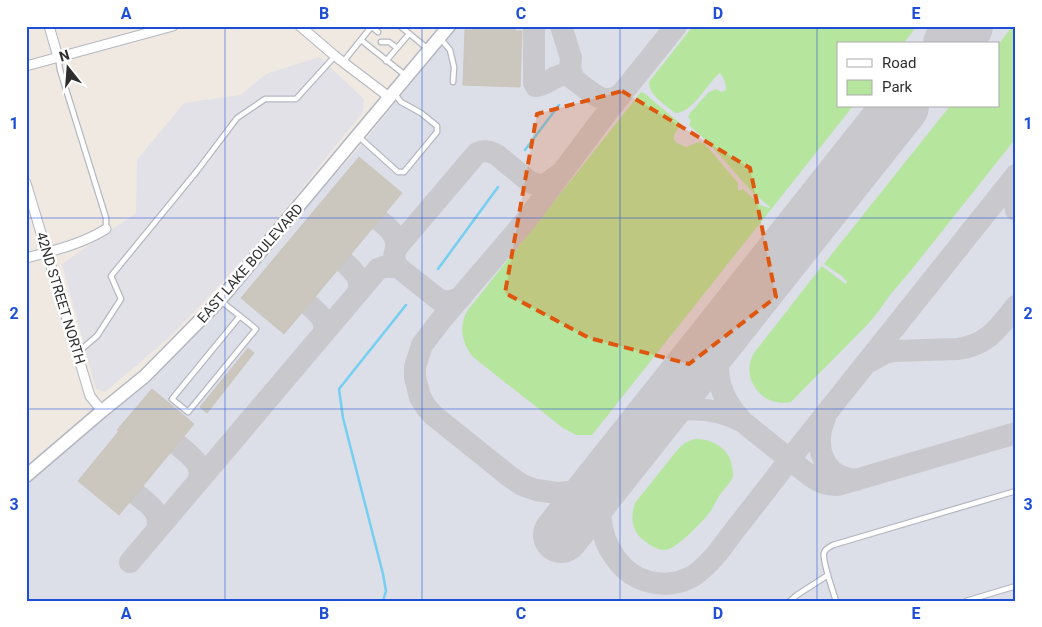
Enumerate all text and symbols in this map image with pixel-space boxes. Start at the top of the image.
text: A [121,4,132,23]
text: B [319,4,329,23]
text: C [516,4,526,23]
text: D [713,4,723,23]
text: E [912,4,921,23]
north arrow [42,42,92,92]
legend [837,42,1000,108]
text: N [57,46,71,65]
text: Road [882,54,916,72]
text: Park [882,78,913,96]
text: 1 [9,114,19,133]
text: 1 [1023,114,1033,133]
street label: EAST LAKE BOULEVARD [194,200,306,326]
street label: 42ND STREET NORTH [33,230,89,366]
text: 2 [9,304,19,323]
text: 2 [1023,304,1033,323]
text: 3 [9,495,19,514]
text: 3 [1023,495,1033,514]
text: A [121,604,132,623]
text: B [319,604,329,623]
text: C [516,604,526,623]
text: D [713,604,723,623]
text: E [912,604,921,623]

